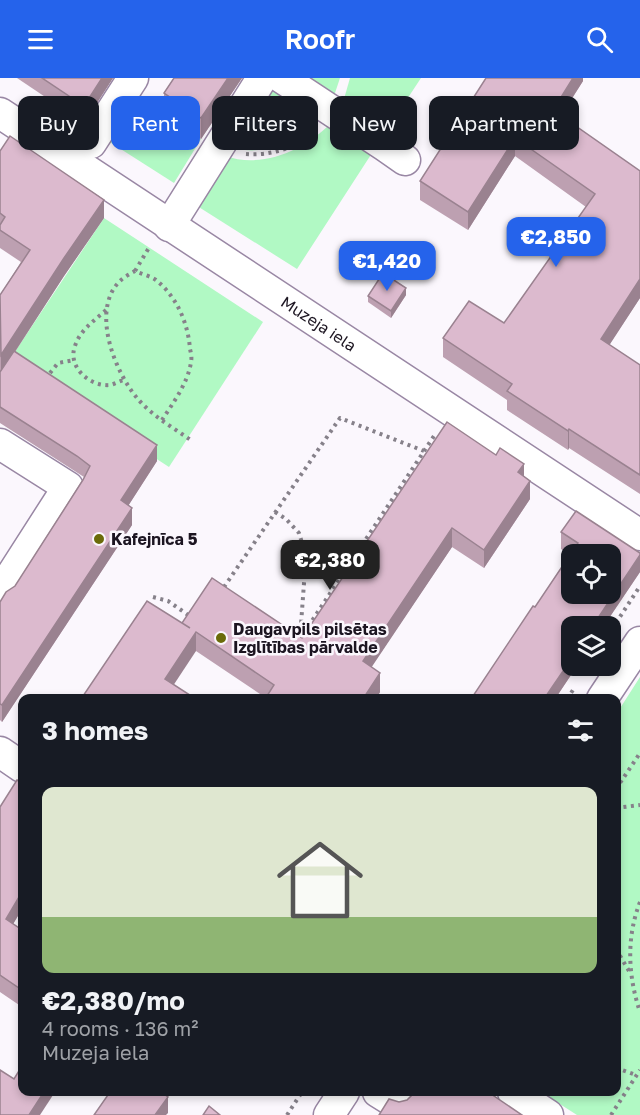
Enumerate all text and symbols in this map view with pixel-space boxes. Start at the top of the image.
icon: menu [24,23,57,56]
text: Roofr [285,23,355,55]
icon: search [583,23,616,56]
chip: Buy [18,96,99,150]
chip: Rent [111,96,200,150]
chip: Filters [212,96,318,150]
chip: New [330,96,417,150]
chip: Apartment [429,96,579,150]
pin: €2,850 [507,217,605,268]
text: €2,850 [521,224,591,248]
pin: €1,420 [338,241,436,292]
text: €1,420 [353,248,421,272]
street label: Muzeja iela [277,292,360,356]
place label: Kafejnīca 5 [111,529,198,549]
marker: Kafejnīca 5 [92,532,106,546]
pin: €2,380 [281,540,379,591]
map controls [561,544,621,676]
button: locate [561,544,621,604]
text: €2,380 [295,547,365,571]
button: layers [561,616,621,676]
place label: Daugavpils pilsētas Izglītības pārvalde [233,619,387,657]
marker: Daugavpils pilsētas Izglītības pārvalde [214,631,228,645]
icon: filters [564,714,597,747]
text: 3 homes [42,715,148,746]
icon: home [266,826,374,934]
text: €2,380/mo [42,985,185,1016]
text: 4 rooms · 136 m² [42,1016,199,1040]
text: Muzeja iela [42,1040,149,1064]

